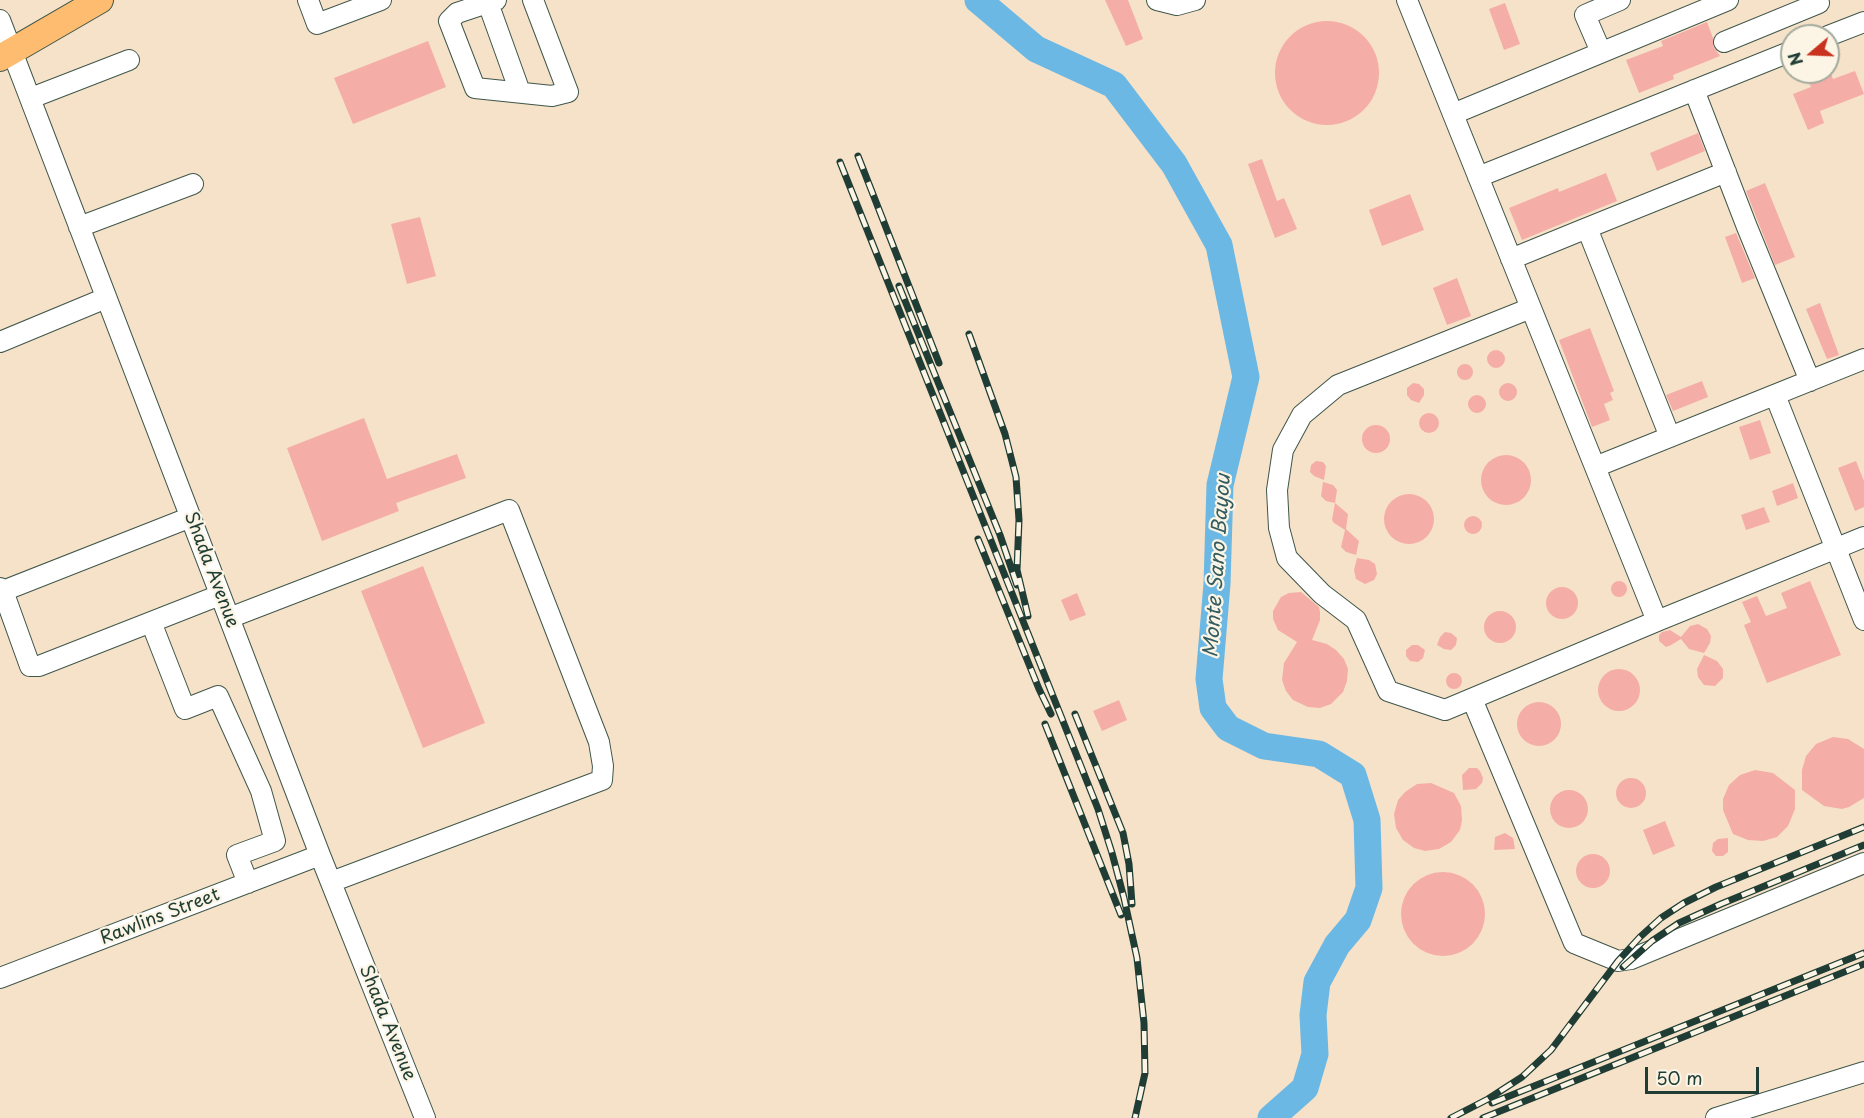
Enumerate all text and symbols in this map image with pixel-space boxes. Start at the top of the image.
north arrow [1780,24,1840,84]
text: N [1781,49,1808,69]
water label: Monte Sano Bayou [1200,473,1236,659]
street label: Shada Avenue [179,509,243,631]
street label: Rawlins Street [97,884,223,950]
street label: Shada Avenue [354,962,420,1084]
scale bar [1648,1055,1762,1093]
text: 50 m [1656,1064,1703,1091]

